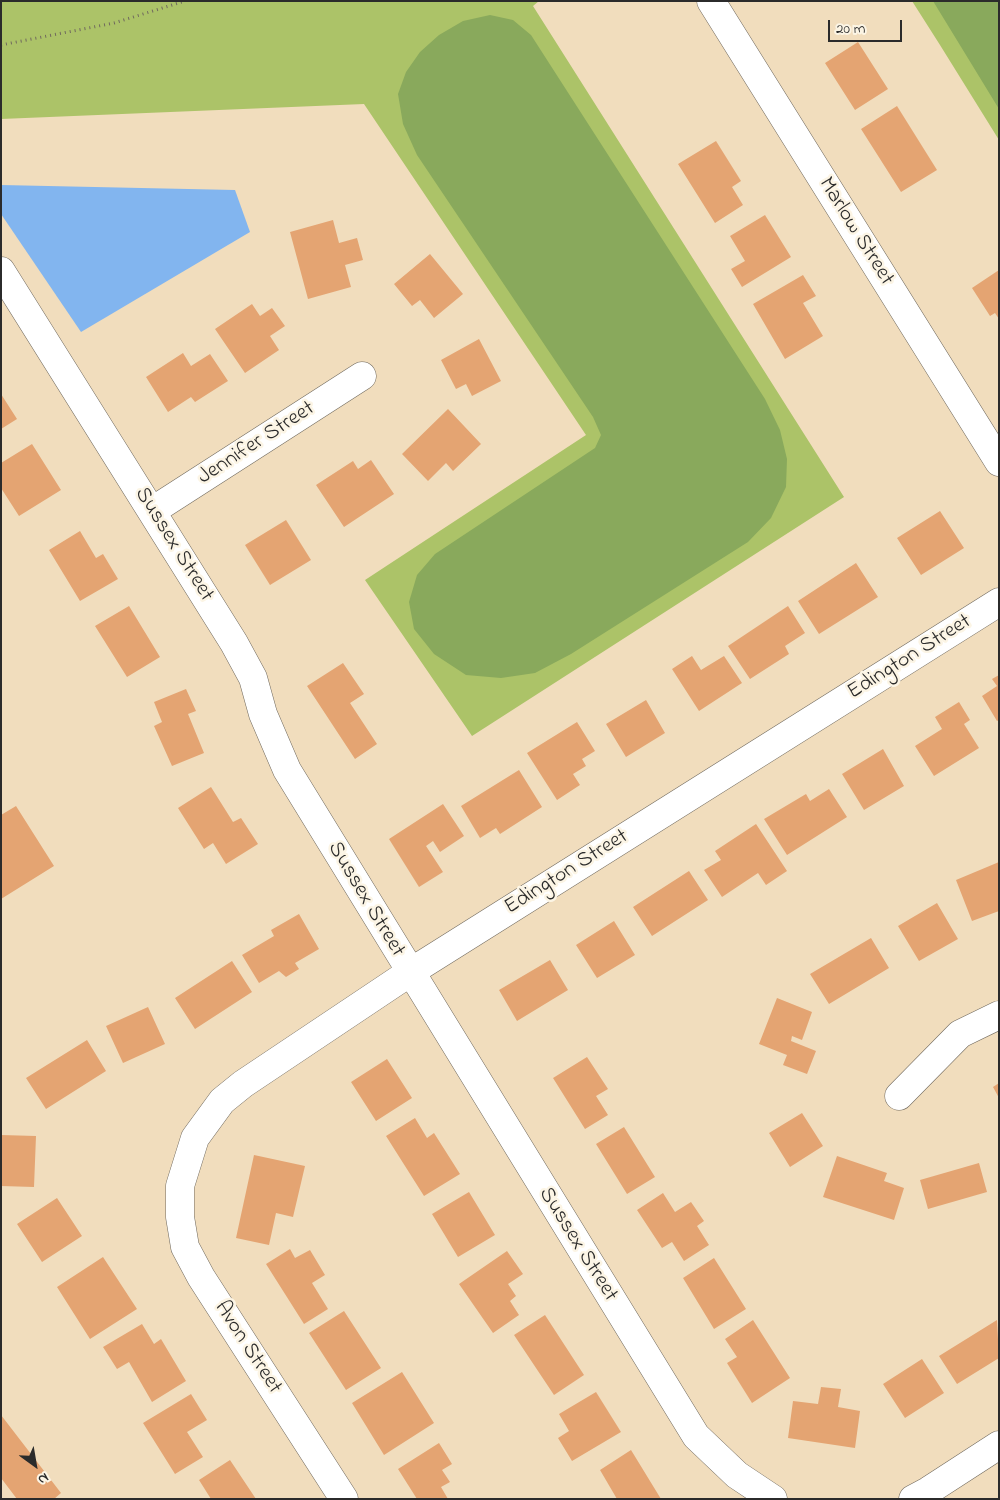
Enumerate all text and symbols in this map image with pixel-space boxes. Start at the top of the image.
scale bar [830,10,904,42]
text: 20 m [836,18,865,40]
street label: Marlow Street [811,173,899,291]
street label: Jennifer Street [194,396,320,492]
street label: Sussex Street [127,483,219,607]
street label: Edington Street [843,609,977,707]
street label: Edington Street [500,824,634,922]
street label: Sussex Street [320,838,410,962]
street label: Sussex Street [531,1183,623,1307]
street label: Avon Street [207,1297,287,1399]
north arrow [10,1440,60,1490]
text: N [34,1467,53,1490]

